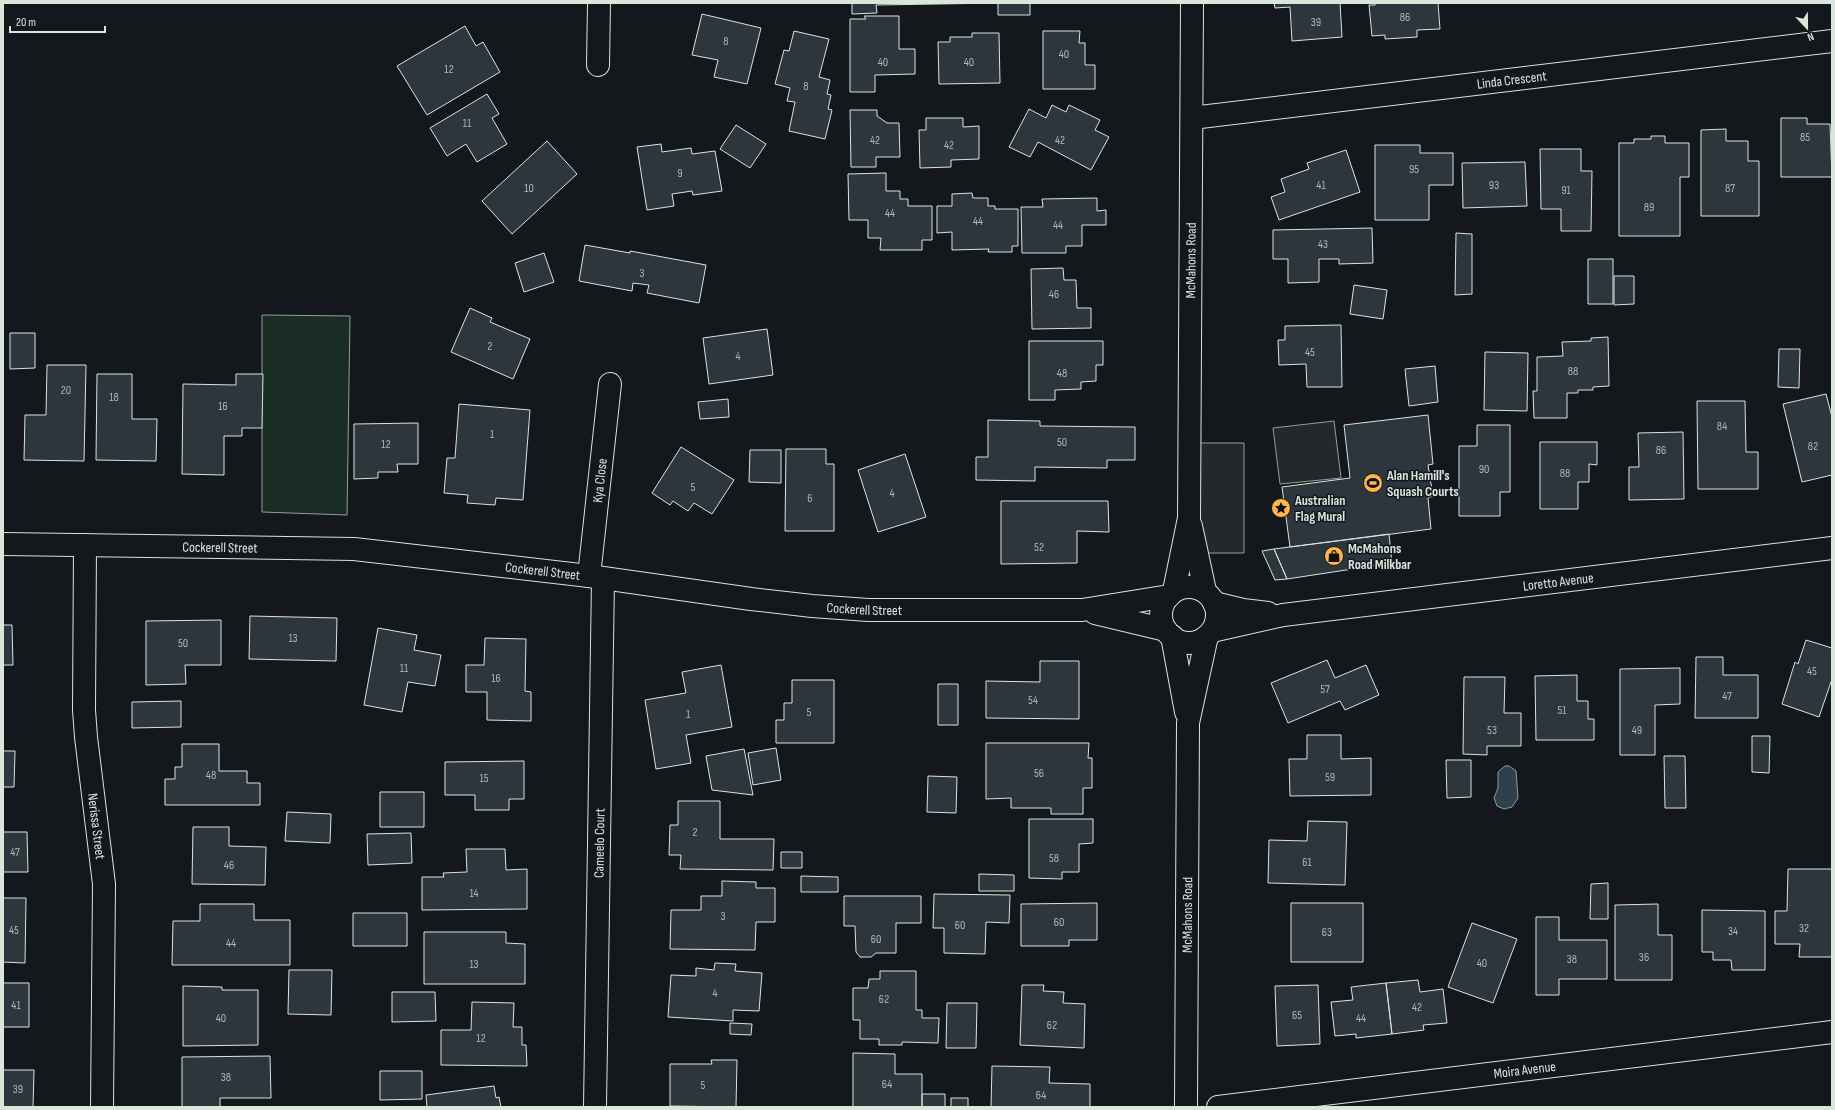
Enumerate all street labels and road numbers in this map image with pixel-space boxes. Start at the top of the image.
street label: Linda Crescent [1476,67,1548,93]
street label: McMahons Road [1182,222,1200,299]
street label: Kya Close [589,457,611,504]
street label: Cockerell Street [182,539,258,557]
street label: Cockerell Street [504,558,581,584]
street label: Loretto Avenue [1522,569,1595,595]
street label: Cockerell Street [826,599,902,619]
street label: Nerissa Street [84,792,109,860]
street label: Cameelo Court [590,808,609,878]
street label: McMahons Road [1179,877,1196,953]
street label: Moira Avenue [1493,1058,1557,1082]

